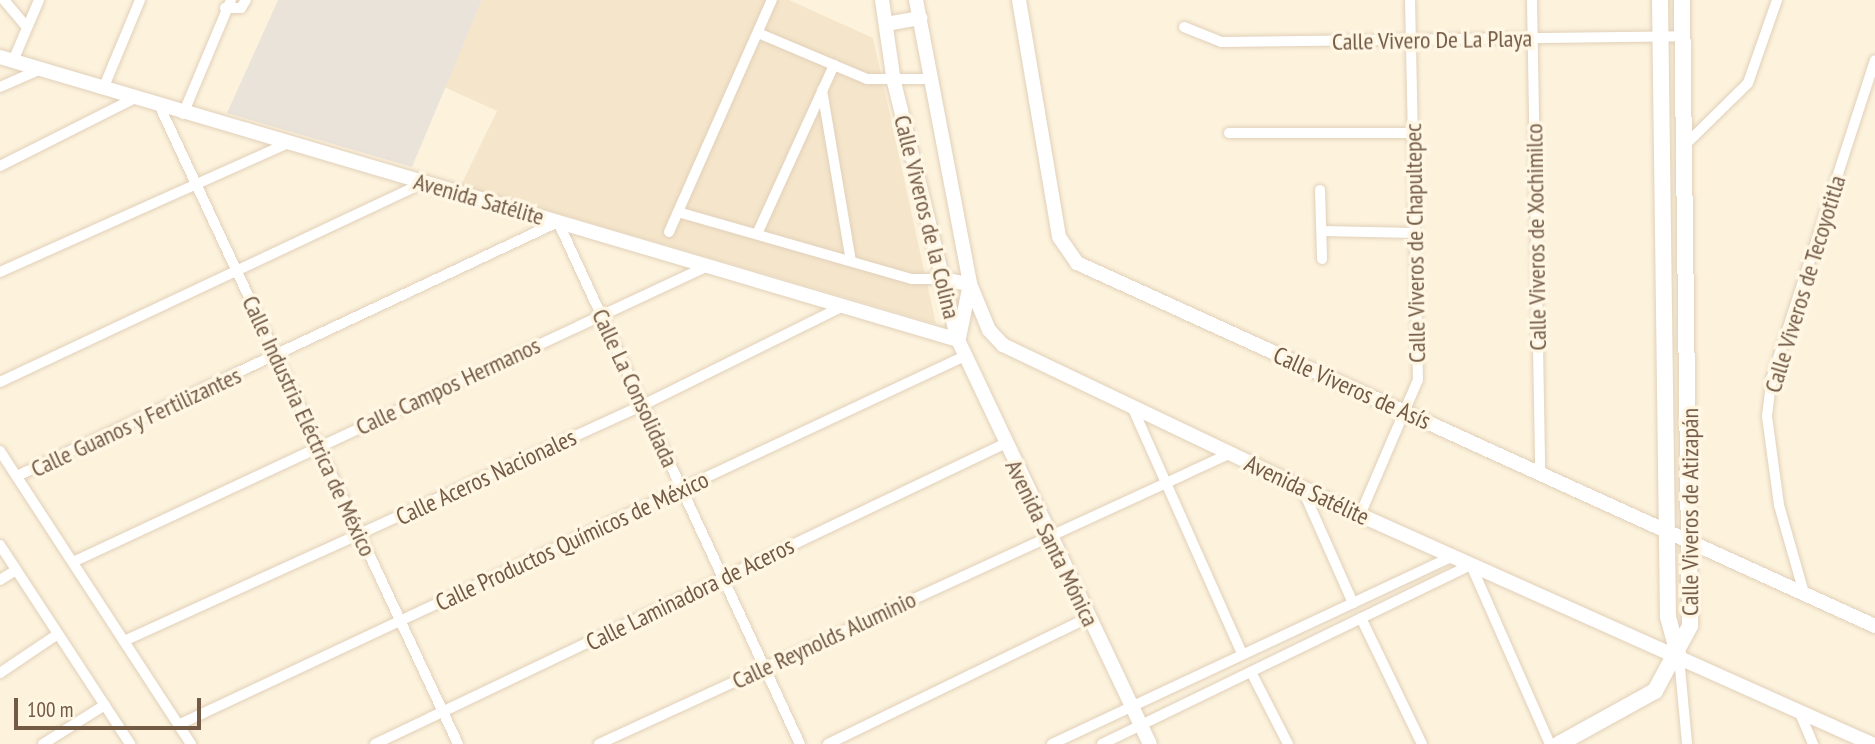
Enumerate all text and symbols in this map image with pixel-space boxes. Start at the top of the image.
street label: Calle Vivero De La Playa [1331,24,1533,56]
street label: Calle Viveros de la Colina [888,112,966,322]
street label: Calle Viveros de Chapultepec [1399,123,1431,363]
street label: Calle Viveros de Xochimilco [1520,123,1552,351]
street label: Avenida Satélite [411,167,547,231]
street label: Calle Viveros de Tecoyotitla [1758,171,1852,397]
street label: Calle Industria Eléctrica de México [236,291,382,561]
street label: Calle La Consolidada [586,304,684,472]
street label: Calle Campos Hermanos [351,331,545,441]
street label: Calle Viveros de Asís [1268,340,1436,436]
street label: Calle Guanos y Fertilizantes [26,360,246,484]
street label: Calle Viveros de Atizapán [1676,407,1704,617]
street label: Calle Aceros Nacionales [391,423,581,531]
street label: Avenida Satélite [1240,449,1374,531]
street label: Avenida Santa Mónica [999,455,1105,631]
street label: Calle Productos Químicos de México [431,465,713,617]
street label: Calle Laminadora de Aceros [581,531,799,657]
street label: Calle Reynolds Aluminio [727,585,921,695]
scale bar [18,684,205,728]
text: 100 m [27,696,73,723]

